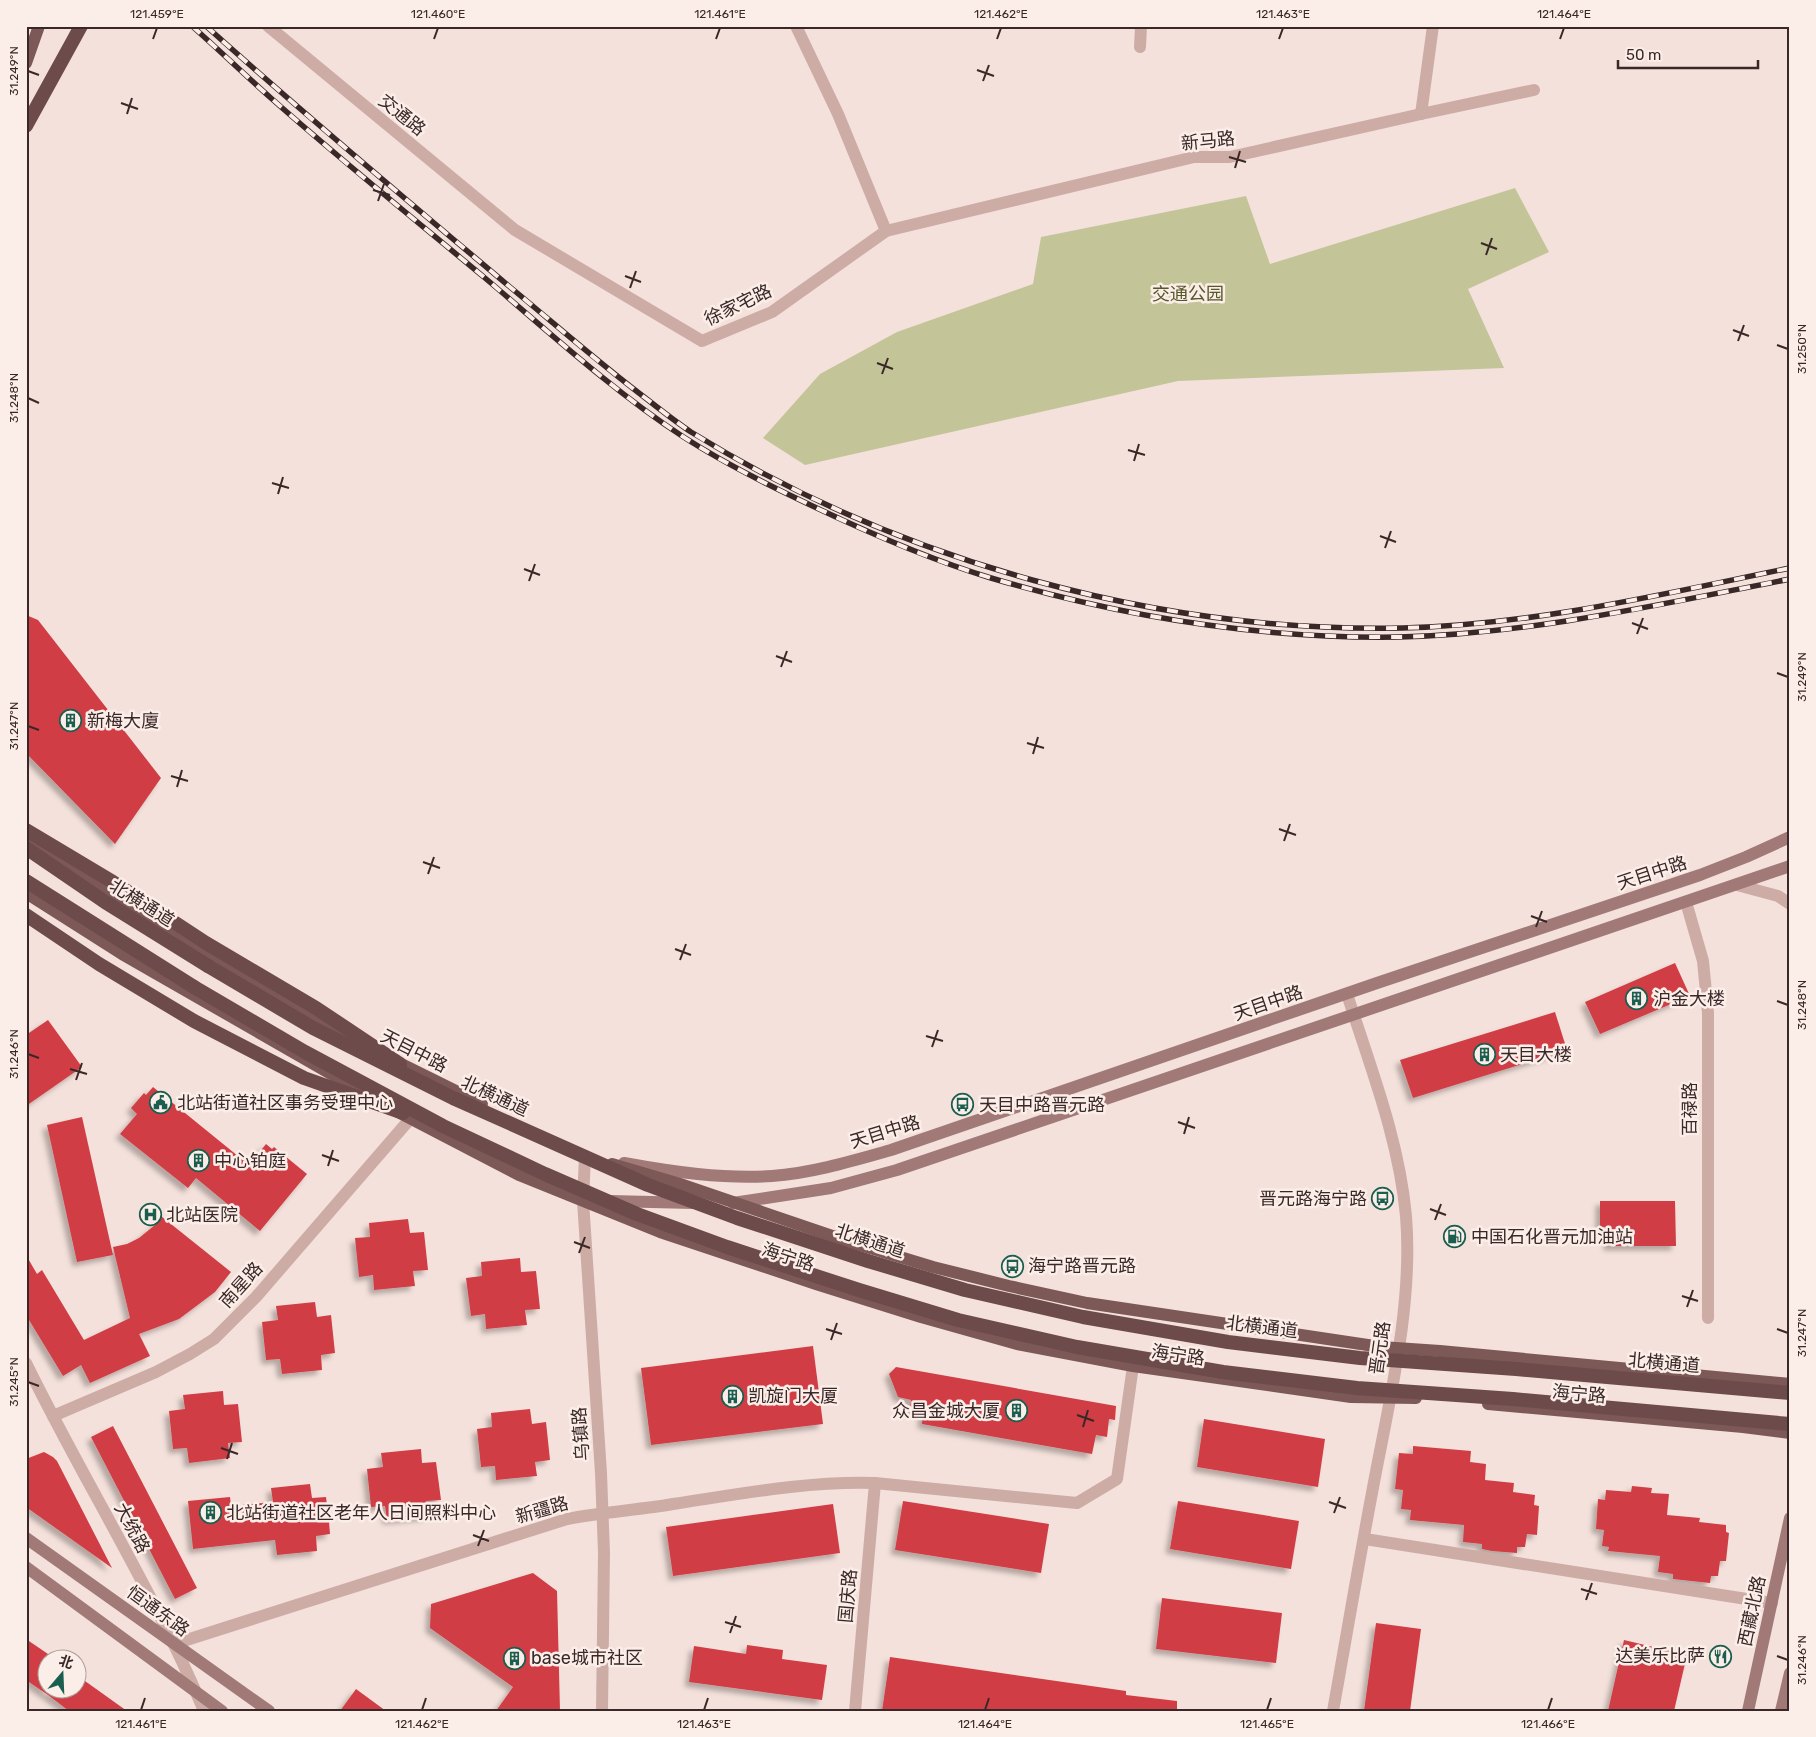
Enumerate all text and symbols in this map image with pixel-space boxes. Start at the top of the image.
text: 121.459°E [130,7,184,21]
text: 121.460°E [411,7,465,21]
text: 121.461°E [694,7,746,21]
text: 121.462°E [974,7,1028,21]
text: 121.463°E [1256,7,1310,21]
text: 121.464°E [1537,7,1591,21]
scale bar [1618,38,1758,70]
text: 31.249°N [7,46,21,96]
text: 50 m [1626,46,1661,64]
street label: 交通路 [374,89,430,141]
street label: 新马路 [1180,127,1236,155]
street label: 徐家宅路 [701,280,775,330]
park label: 交通公园 [1152,283,1224,305]
text: 31.250°N [1795,324,1809,374]
text: 31.248°N [7,373,21,423]
text: 31.249°N [1795,652,1809,702]
text: 31.247°N [7,702,21,750]
building icon: 新梅大廈 [59,709,83,733]
place label: 新梅大廈 [87,710,159,732]
street label: 天目中路 [1614,851,1690,895]
street label: 北横通道 [106,875,178,931]
text: 31.248°N [1795,980,1809,1030]
street label: 天目中路 [1230,981,1306,1025]
building icon: 沪金大楼 [1625,987,1649,1011]
place label: 沪金大楼 [1653,988,1725,1010]
street label: 天目中路 [377,1025,451,1077]
text: 31.246°N [7,1029,21,1079]
building icon: 天目大楼 [1472,1043,1496,1067]
place label: 天目大楼 [1500,1044,1572,1066]
street label: 北横通道 [458,1071,532,1121]
street label: 百禄路 [1679,1082,1701,1136]
public building icon: 北站街道社区事务受理中心 [149,1091,173,1115]
place label: 北站街道社区事务受理中心 [177,1092,393,1114]
bus stop icon: 天目中路晋元路 [951,1093,975,1117]
place label: 天目中路晋元路 [979,1094,1105,1116]
street label: 天目中路 [847,1111,923,1153]
building icon: 中心铂庭 [186,1149,210,1173]
place label: 中心铂庭 [214,1150,286,1172]
bus stop icon: 晋元路海宁路 [1371,1187,1395,1211]
place label: 晋元路海宁路 [1259,1188,1367,1210]
hospital icon: 北站医院 [138,1203,162,1227]
place label: 北站医院 [166,1204,238,1226]
street label: 北横通道 [832,1219,908,1263]
fuel station icon: 中国石化晋元加油站 [1443,1225,1467,1249]
place label: 中国石化晋元加油站 [1471,1226,1633,1248]
street label: 海宁路 [759,1238,817,1276]
bus stop icon: 海宁路晋元路 [1000,1254,1024,1278]
place label: 海宁路晋元路 [1028,1255,1136,1277]
street label: 南星路 [215,1258,267,1312]
text: 31.247°N [1795,1309,1809,1357]
street label: 北横通道 [1225,1312,1299,1342]
street label: 晋元路 [1365,1320,1395,1376]
street label: 海宁路 [1150,1340,1206,1370]
street label: 北横通道 [1627,1349,1701,1377]
text: 31.245°N [7,1357,21,1407]
street label: 海宁路 [1551,1381,1607,1407]
building icon: 凯旋门大厦 [720,1384,744,1408]
place label: 凯旋门大厦 [748,1385,838,1407]
building icon: 众昌金城大厦 [1004,1399,1028,1423]
place label: 众昌金城大厦 [892,1400,1000,1422]
street label: 乌镇路 [568,1406,594,1462]
street label: 新疆路 [513,1492,571,1528]
street label: 大统路 [110,1499,154,1557]
building icon: 北站街道社区老年人日间照料中心 [198,1501,222,1525]
place label: 北站街道社区老年人日间照料中心 [226,1502,496,1524]
street label: 国庆路 [835,1568,861,1624]
street label: 西藏北路 [1734,1573,1770,1649]
street label: 恒通东路 [122,1581,194,1641]
text: 31.246°N [1795,1635,1809,1685]
restaurant icon: 达美乐比萨 [1709,1644,1733,1668]
place label: 达美乐比萨 [1615,1645,1705,1667]
building icon: base城市社区 [503,1646,527,1670]
place label: base城市社区 [531,1647,643,1669]
north arrow [38,1650,88,1700]
text: 北 [57,1652,75,1672]
text: 121.461°E [115,1717,167,1731]
text: 121.462°E [395,1717,449,1731]
text: 121.463°E [677,1717,731,1731]
text: 121.464°E [958,1717,1012,1731]
text: 121.465°E [1240,1717,1294,1731]
text: 121.466°E [1521,1717,1575,1731]

